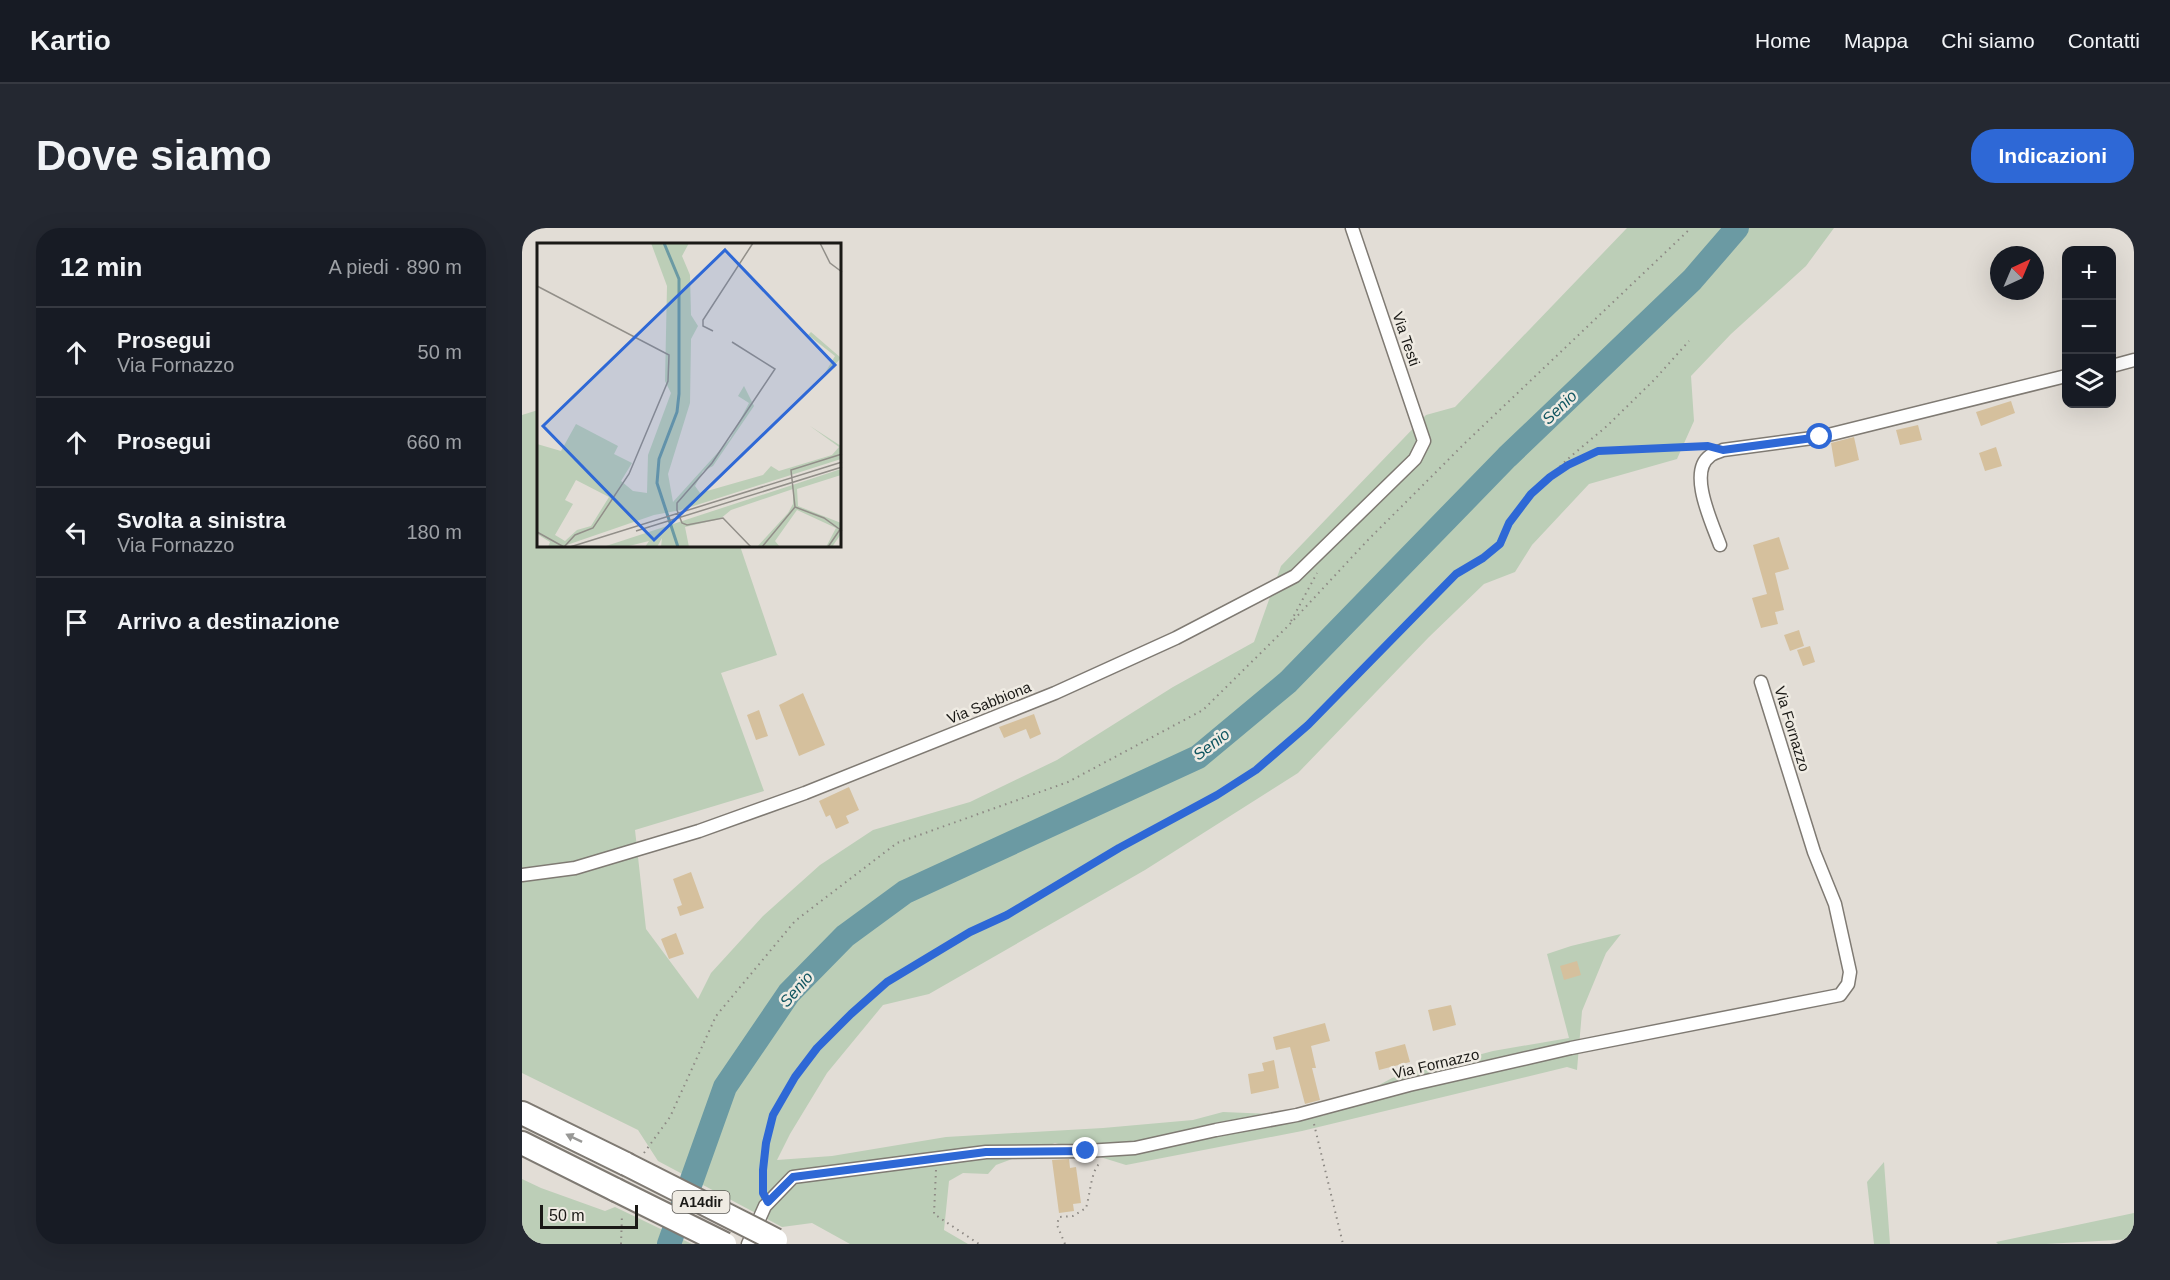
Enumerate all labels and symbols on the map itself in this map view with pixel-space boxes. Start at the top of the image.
inset map [537,243,842,548]
north arrow [1990,246,2044,300]
street label: Via Testi [1389,310,1424,368]
water label: Senio [1539,387,1580,428]
route start [1806,423,1832,449]
street label: Via Sabbiona [944,678,1034,727]
street label: Via Fornazzo [1771,684,1813,773]
water label: Senio [1190,725,1233,764]
water label: Senio [777,968,816,1010]
street label: Via Fornazzo [1391,1045,1481,1082]
one-way arrow [565,1134,582,1143]
route end [1072,1137,1098,1163]
road number: A14dir [672,1191,729,1213]
scale bar [540,1202,638,1230]

